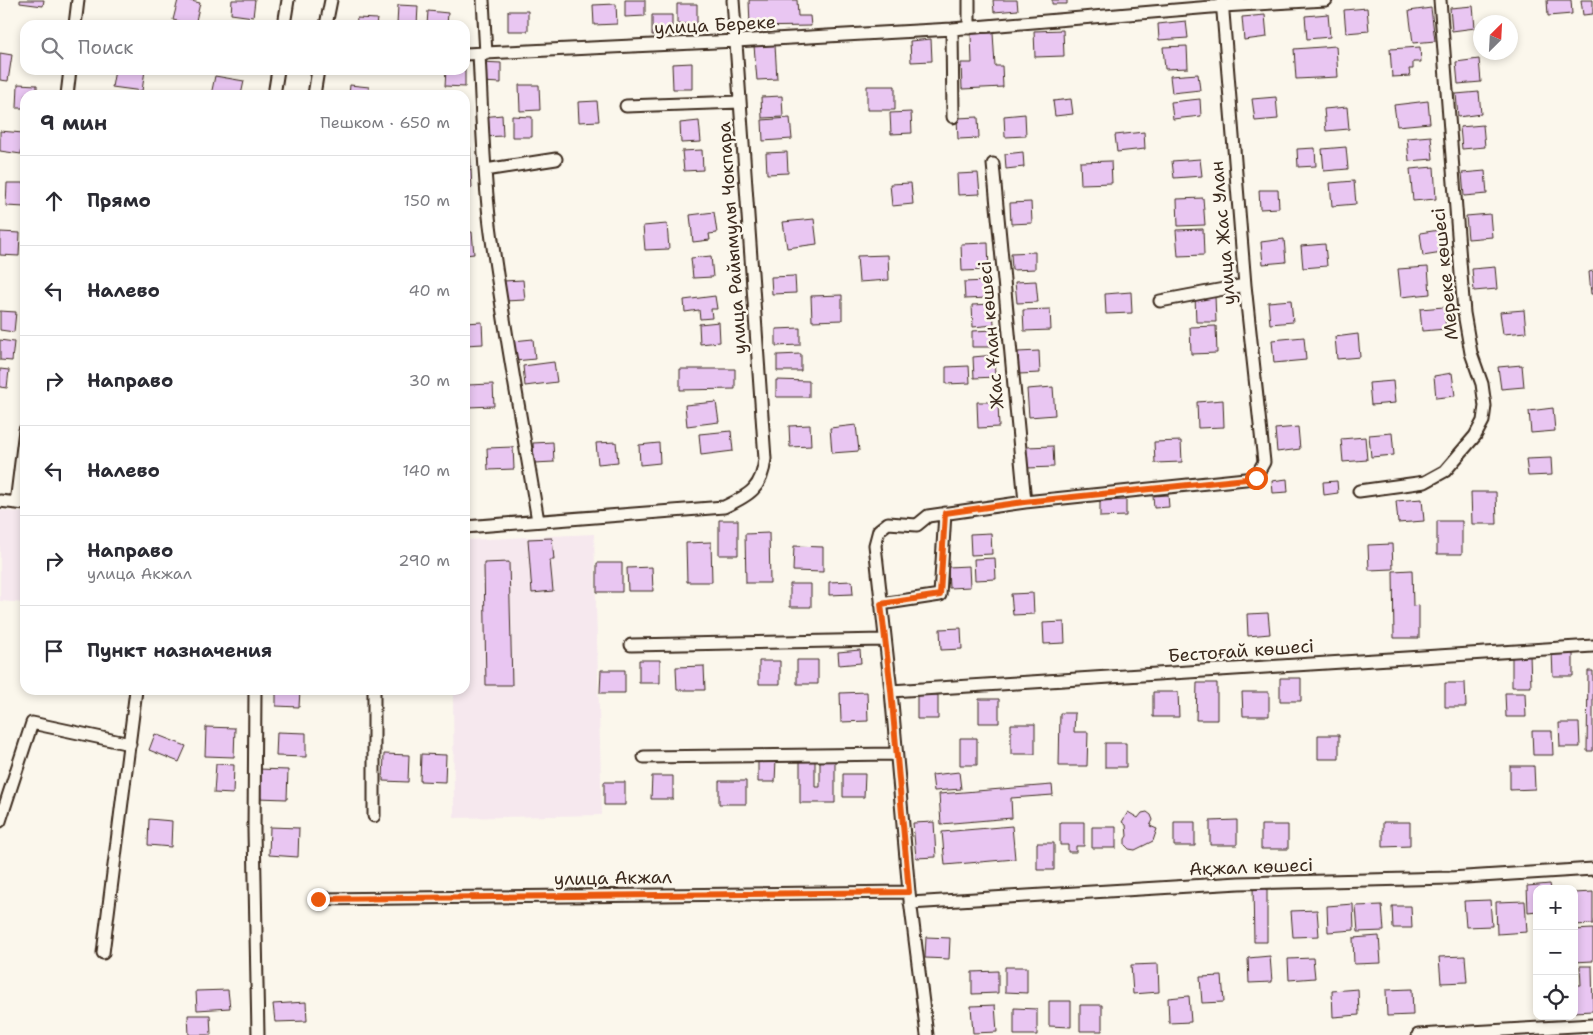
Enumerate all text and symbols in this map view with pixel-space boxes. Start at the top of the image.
street label: улица Береке [654,10,776,40]
north arrow [1473,15,1518,60]
search box [20,20,470,75]
icon: search [38,34,66,62]
text: Поиск [78,35,133,60]
text: 9 мин [40,109,107,137]
text: Пешком · 650 m [320,112,450,133]
street label: улица Райымулы Чокпара [712,121,752,355]
street label: улица Жас Улан [1205,160,1241,306]
icon: ahead [40,187,68,215]
text: Прямо [87,188,151,213]
text: 150 m [403,190,450,211]
street label: Мереке көшесі [1426,207,1464,341]
street label: Жас Ұлан көшесі [973,260,1009,410]
icon: left [40,277,68,305]
text: Налево [87,278,160,303]
text: 40 m [408,280,450,301]
icon: right [40,367,68,395]
text: Направо [87,368,173,393]
text: 30 m [409,370,450,391]
icon: left [40,457,68,485]
text: Налево [87,458,160,483]
text: 140 m [403,460,450,481]
route start [1245,467,1268,490]
text: Направо [87,538,173,563]
icon: right [40,547,68,575]
text: 290 m [398,550,450,571]
text: улица Акжал [87,563,192,584]
street label: Бестоғай көшесі [1167,634,1315,668]
icon: arrive [40,637,68,665]
text: Пункт назначения [87,638,272,663]
street label: Ақжал көшесі [1189,853,1313,881]
street label: улица Акжал [554,865,672,891]
map controls [1533,885,1578,1020]
button: + [1533,885,1578,930]
route end [307,888,330,911]
button: − [1533,930,1578,975]
button: locate [1533,975,1578,1020]

